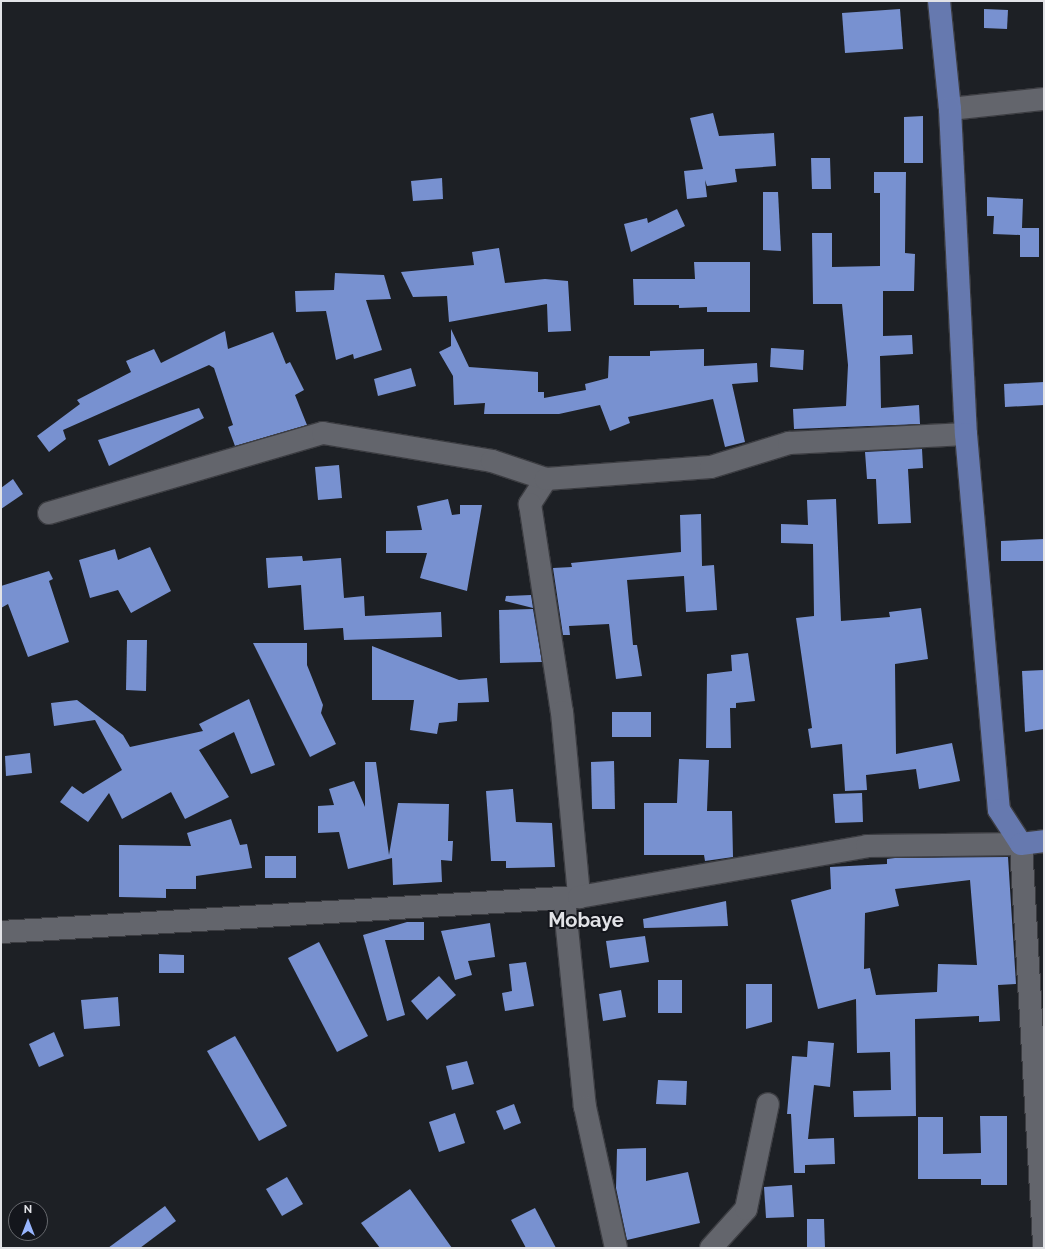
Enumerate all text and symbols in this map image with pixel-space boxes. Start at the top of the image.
district label: Mobaye [548,908,624,932]
north arrow [8,1201,48,1241]
text: N [24,1203,32,1216]

